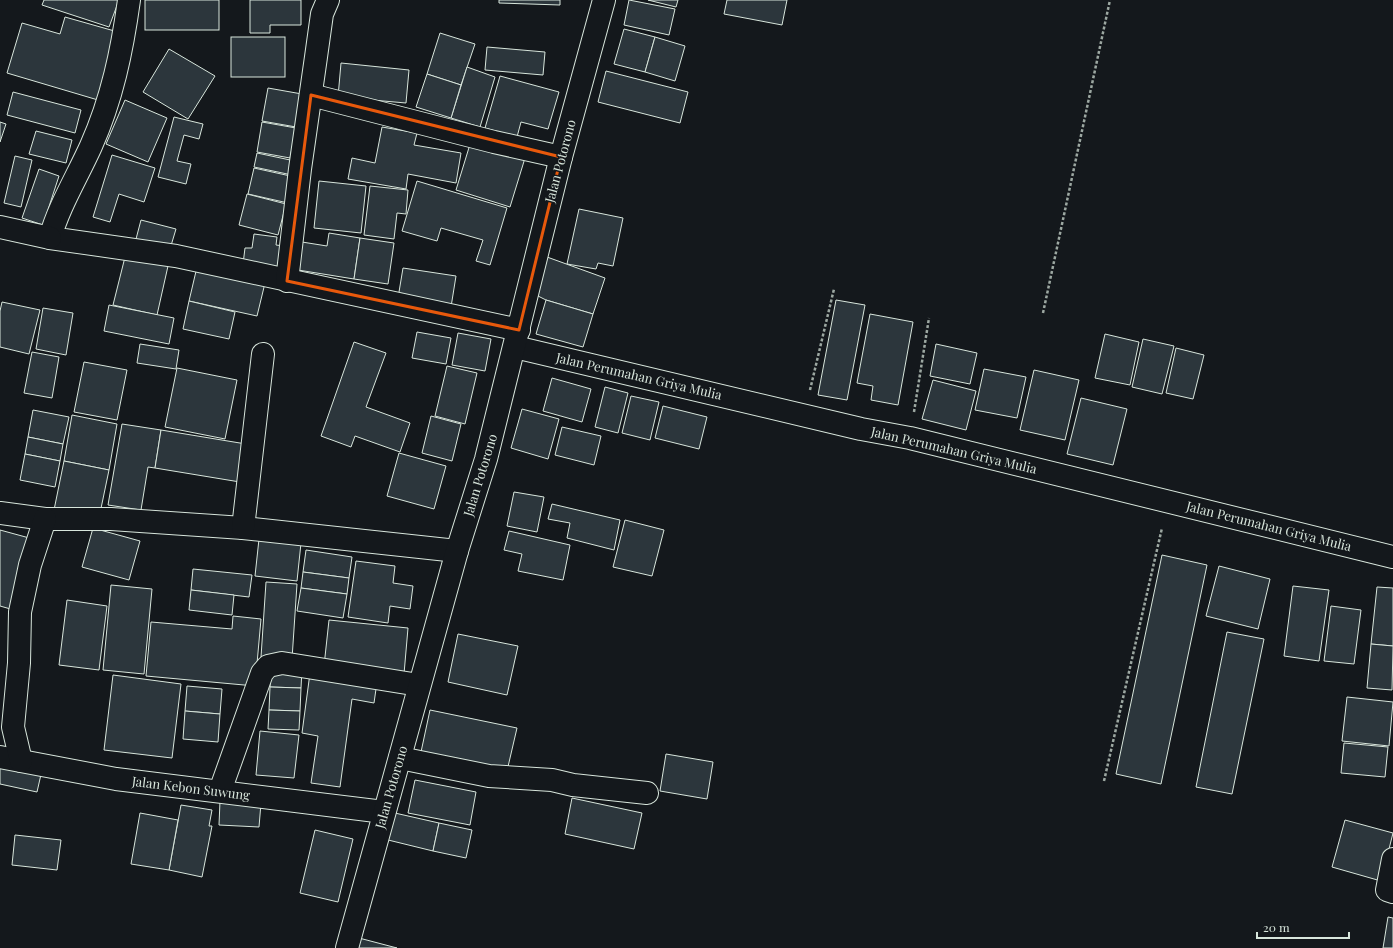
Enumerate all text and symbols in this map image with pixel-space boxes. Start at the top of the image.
street label: Jalan Potorono [540,117,579,205]
street label: Jalan Perumahan Griya Mulia [554,348,724,403]
street label: Jalan Perumahan Griya Mulia [869,422,1039,477]
street label: Jalan Potorono [459,432,500,519]
street label: Jalan Perumahan Griya Mulia [1184,497,1354,554]
street label: Jalan Potorono [370,743,410,831]
street label: Jalan Kebon Suwung [130,772,251,803]
scale bar [1257,914,1349,940]
text: 20 m [1263,919,1290,935]

